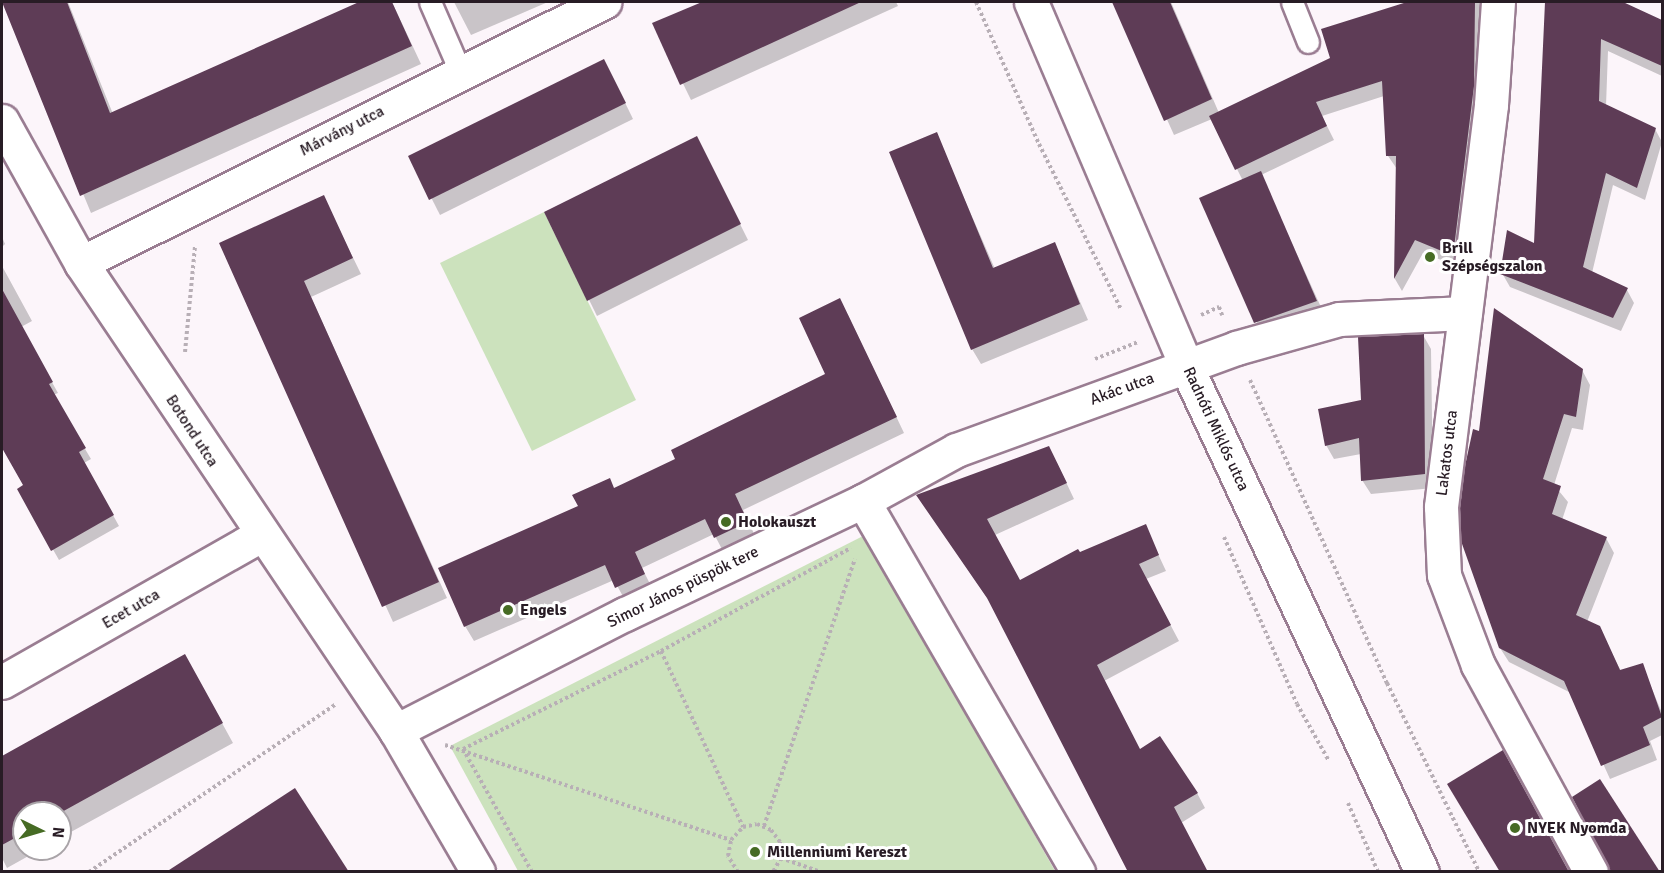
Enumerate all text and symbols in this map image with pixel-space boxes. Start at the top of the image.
street label: Márvány utca [297,102,387,160]
place label: Brill Szépségszalon [1442,238,1543,276]
marker: Brill Szépségszalon [1423,250,1437,264]
street label: Radnóti Miklós utca [1179,364,1253,494]
street label: Akác utca [1087,369,1157,409]
street label: Botond utca [162,391,222,471]
street label: Lakatos utca [1432,409,1462,497]
place label: Holokauszt [738,512,816,532]
marker: Holokauszt [719,515,733,529]
street label: Simor János püspök tere [604,542,762,632]
street label: Ecet utca [99,585,163,633]
place label: Engels [520,600,567,620]
marker: Engels [501,603,515,617]
north arrow [12,801,72,861]
place label: NYEK Nyomda [1527,818,1626,838]
marker: NYEK Nyomda [1508,821,1522,835]
text: N [47,826,68,839]
place label: Millenniumi Kereszt [767,842,907,862]
marker: Millenniumi Kereszt [748,845,762,859]

